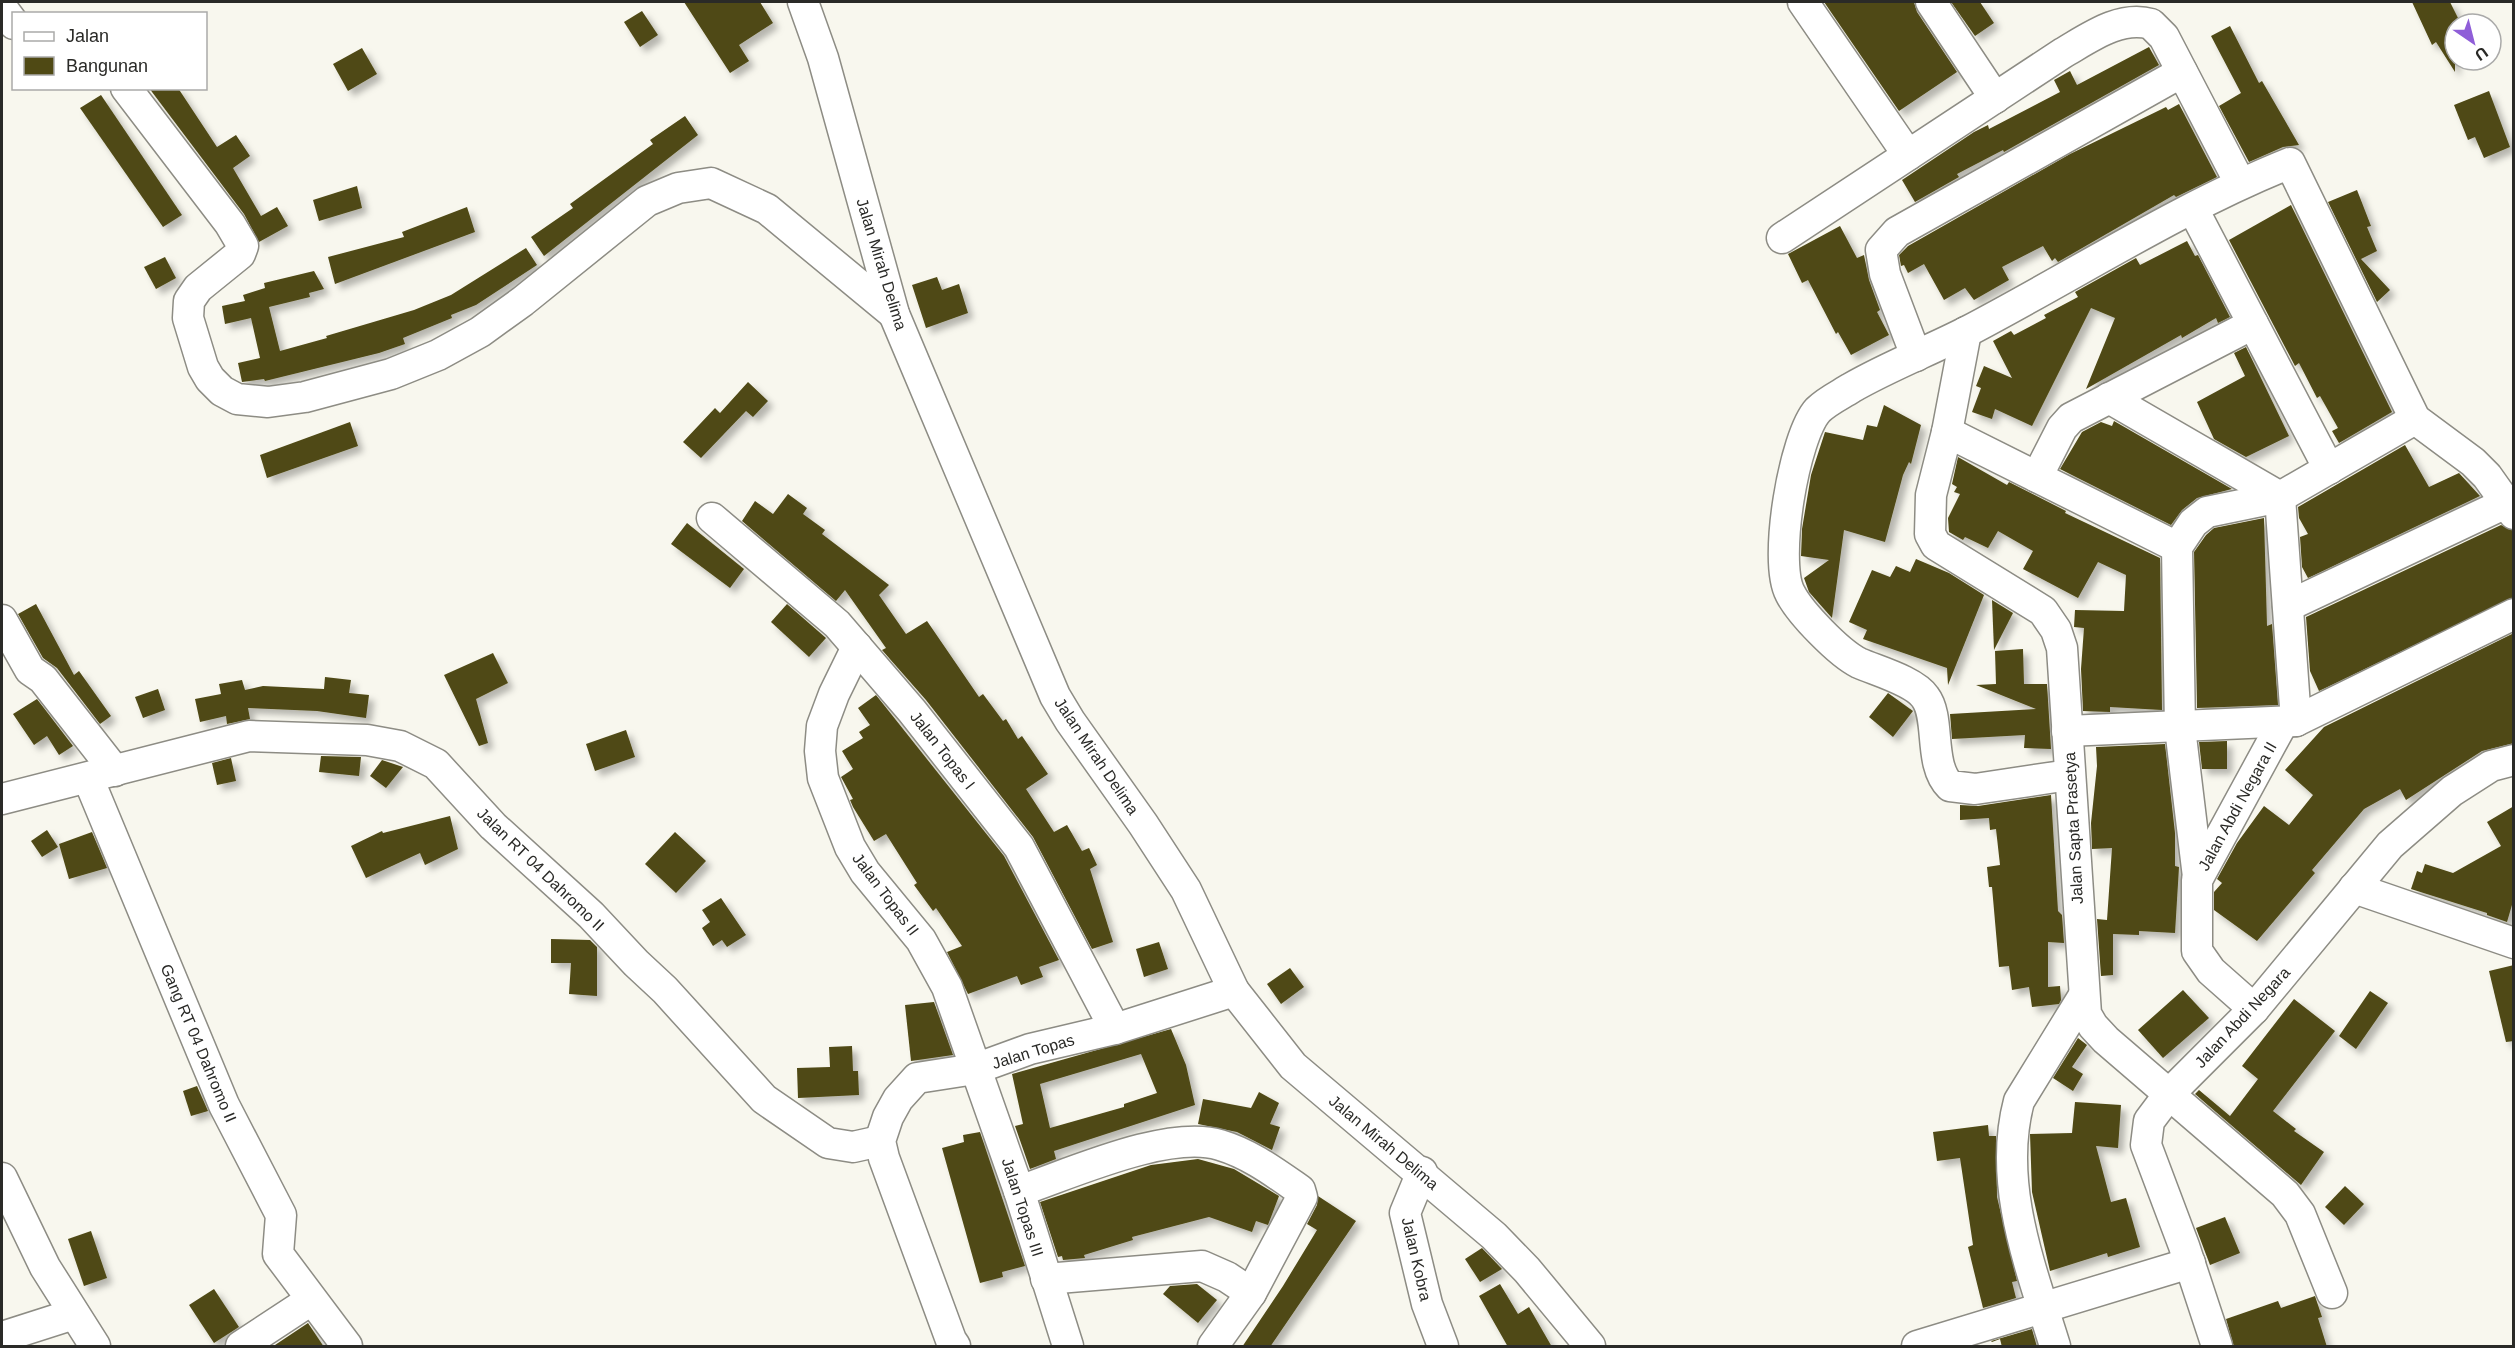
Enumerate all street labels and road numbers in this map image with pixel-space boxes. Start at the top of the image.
street label: Jalan Mirah Delima [853,196,910,332]
street label: Jalan Mirah Delima [1051,695,1142,818]
street label: Jalan Topas I [907,708,978,793]
street label: Jalan Abdi Negara II [2195,739,2280,873]
street label: Jalan Sapta Prasetya [2061,751,2086,904]
street label: Jalan RT 04 Dahromo II [474,804,607,934]
street label: Jalan Topas II [849,850,922,939]
street label: Gang RT 04 Dahromo II [157,962,240,1125]
street label: Jalan Abdi Negara [2192,964,2293,1071]
street label: Jalan Topas [990,1031,1076,1072]
street label: Jalan Mirah Delima [1326,1092,1442,1193]
street label: Jalan Topas III [999,1156,1047,1259]
street label: Jalan Kobra [1399,1216,1434,1303]

